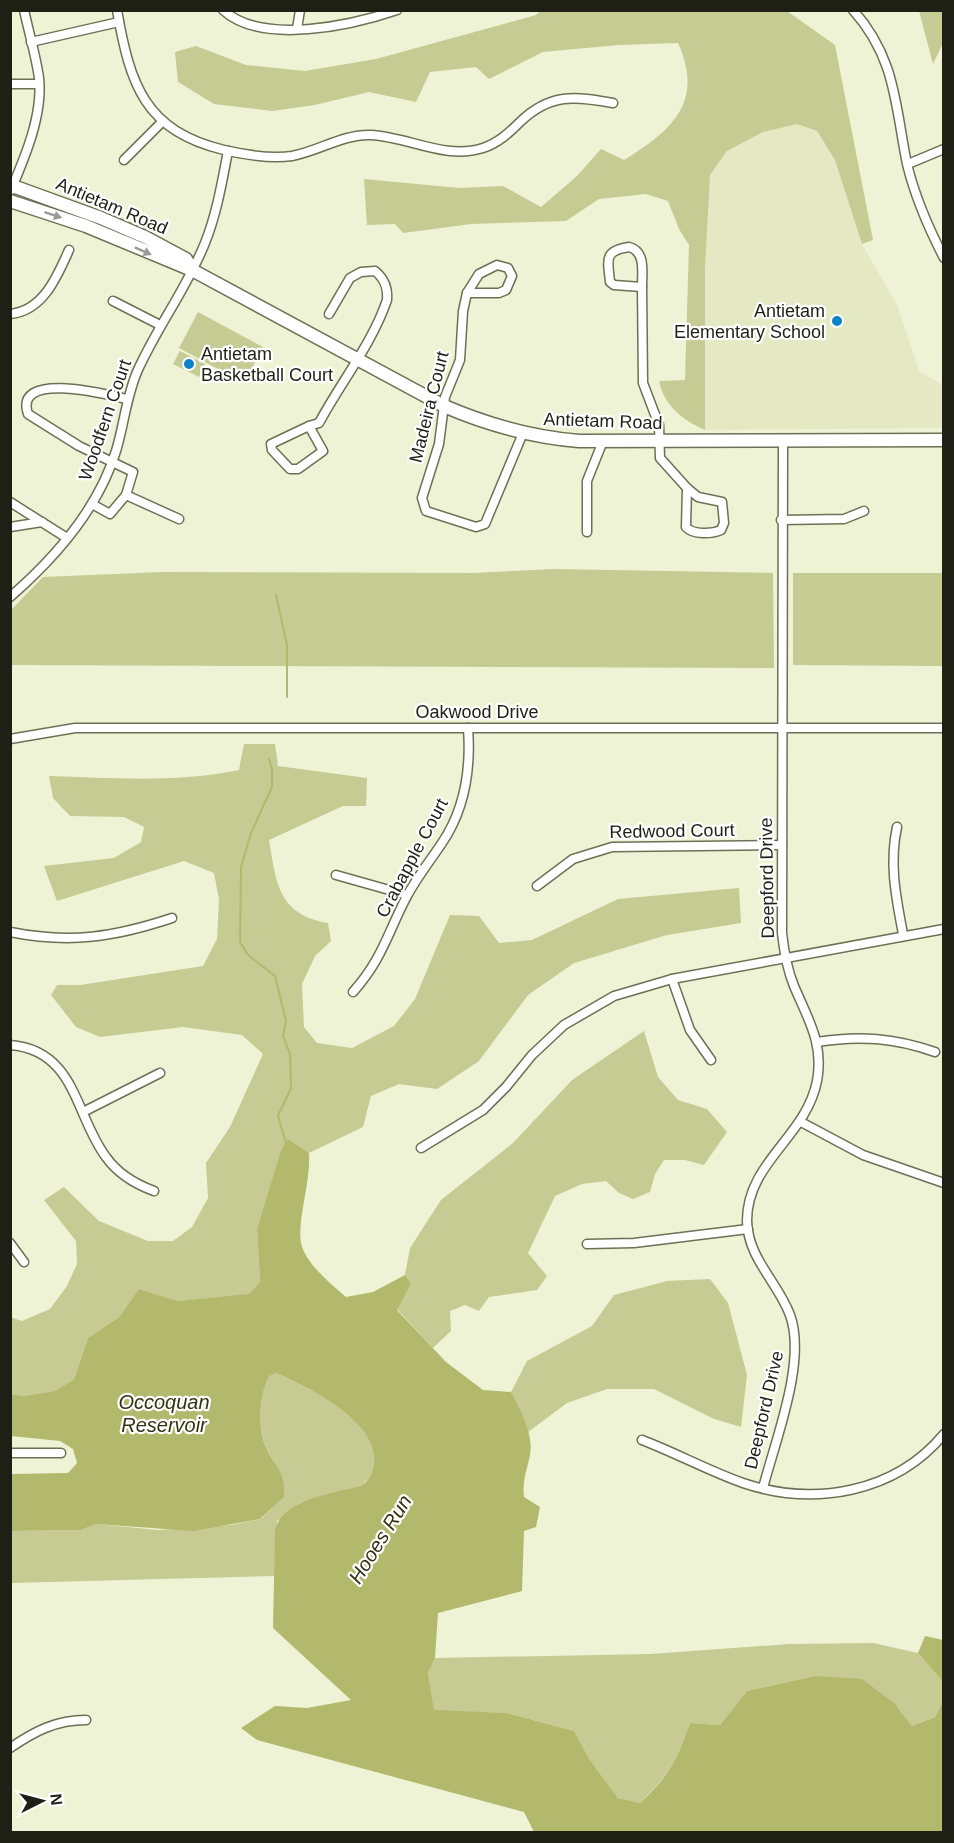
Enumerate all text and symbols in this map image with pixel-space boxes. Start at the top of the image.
street label: Antietam Road [53,174,171,238]
one-way arrow [44,210,62,220]
one-way arrow [135,246,153,256]
place label: Antietam Elementary School [674,301,825,342]
marker: Antietam Elementary School [830,314,844,328]
place label: Antietam Basketball Court [201,344,333,385]
street label: Madeira Court [406,349,452,465]
street label: Woodfern Court [75,357,135,483]
marker: Antietam Basketball Court [182,357,196,371]
street label: Antietam Road [543,409,663,433]
street label: Oakwood Drive [415,702,539,722]
street label: Crabapple Court [372,795,452,921]
street label: Deepford Drive [756,817,778,939]
street label: Redwood Court [609,820,735,842]
street label: Deepford Drive [741,1349,787,1471]
water label: Occoquan Reservoir [118,1391,210,1436]
water label: Hooes Run [344,1491,416,1587]
north arrow [12,1771,72,1831]
text: N [47,1793,65,1806]

